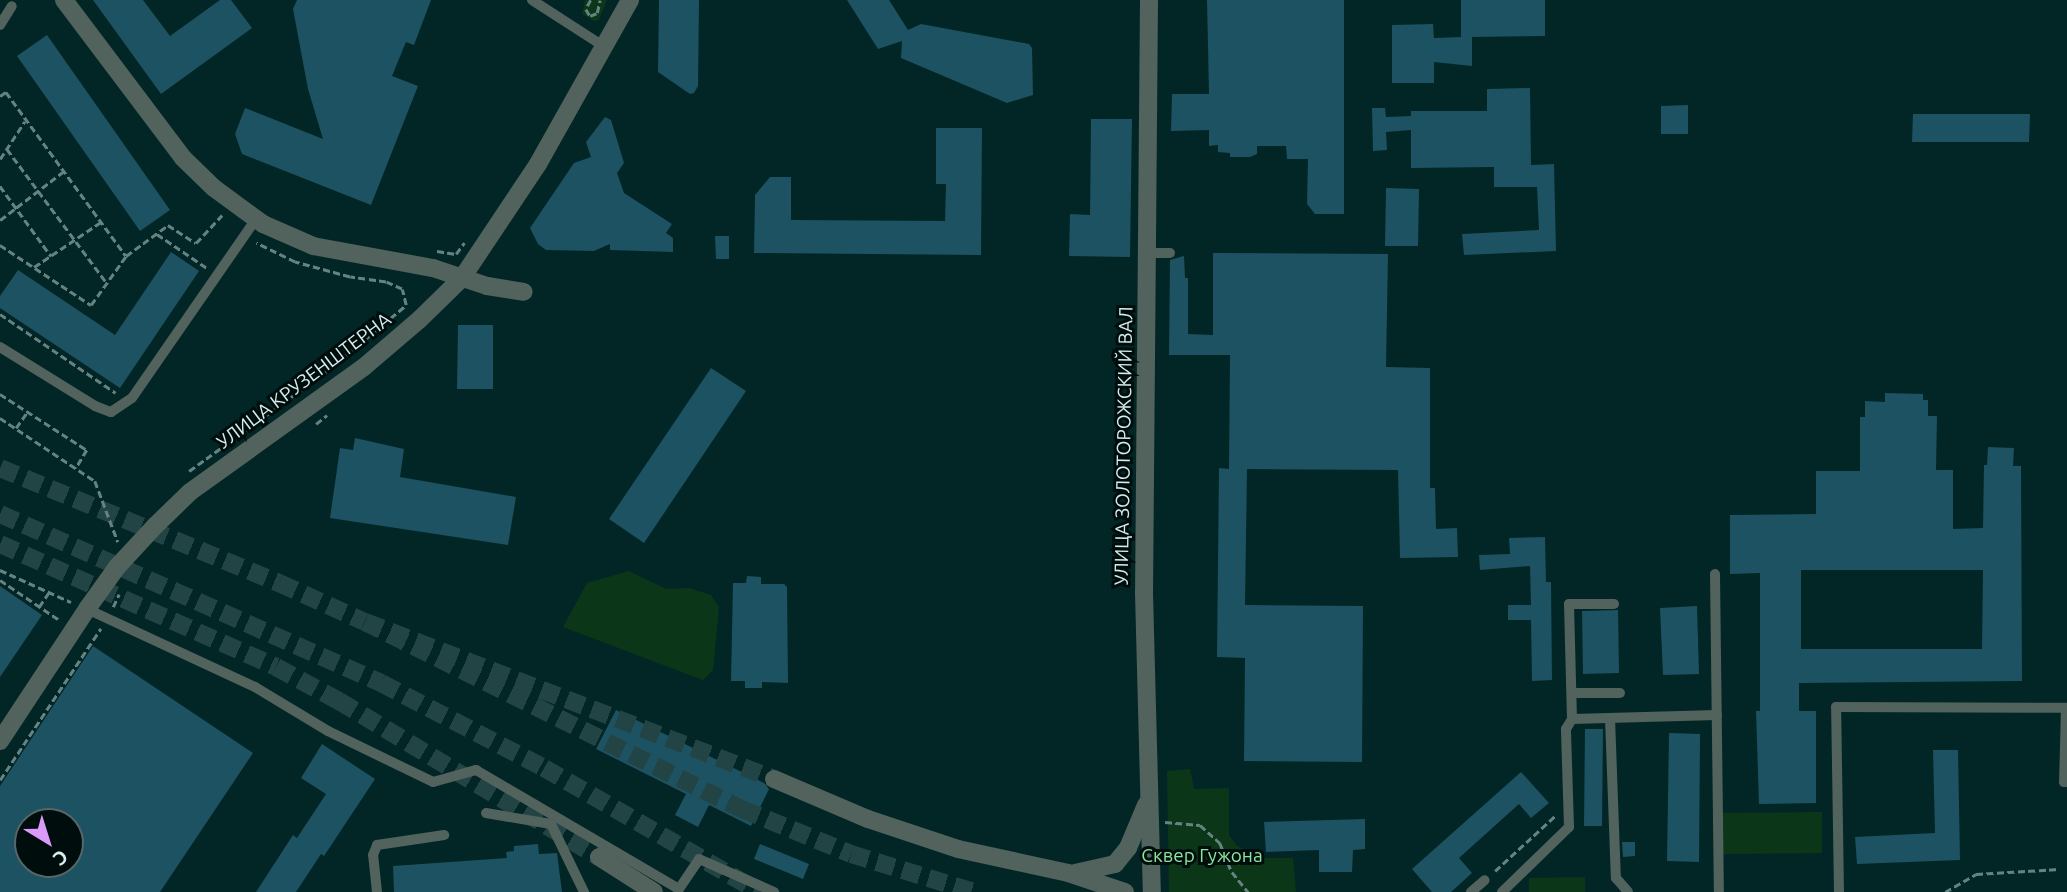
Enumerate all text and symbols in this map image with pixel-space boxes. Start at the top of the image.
street label: УЛИЦА ЗОЛОТОРОЖСКИЙ ВАЛ [1110,306,1138,586]
street label: УЛИЦА КРУЗЕНШТЕРНА [213,308,395,454]
north arrow [14,808,84,878]
park label: Сквер Гужона [1141,845,1263,867]
text: С [49,846,72,870]

